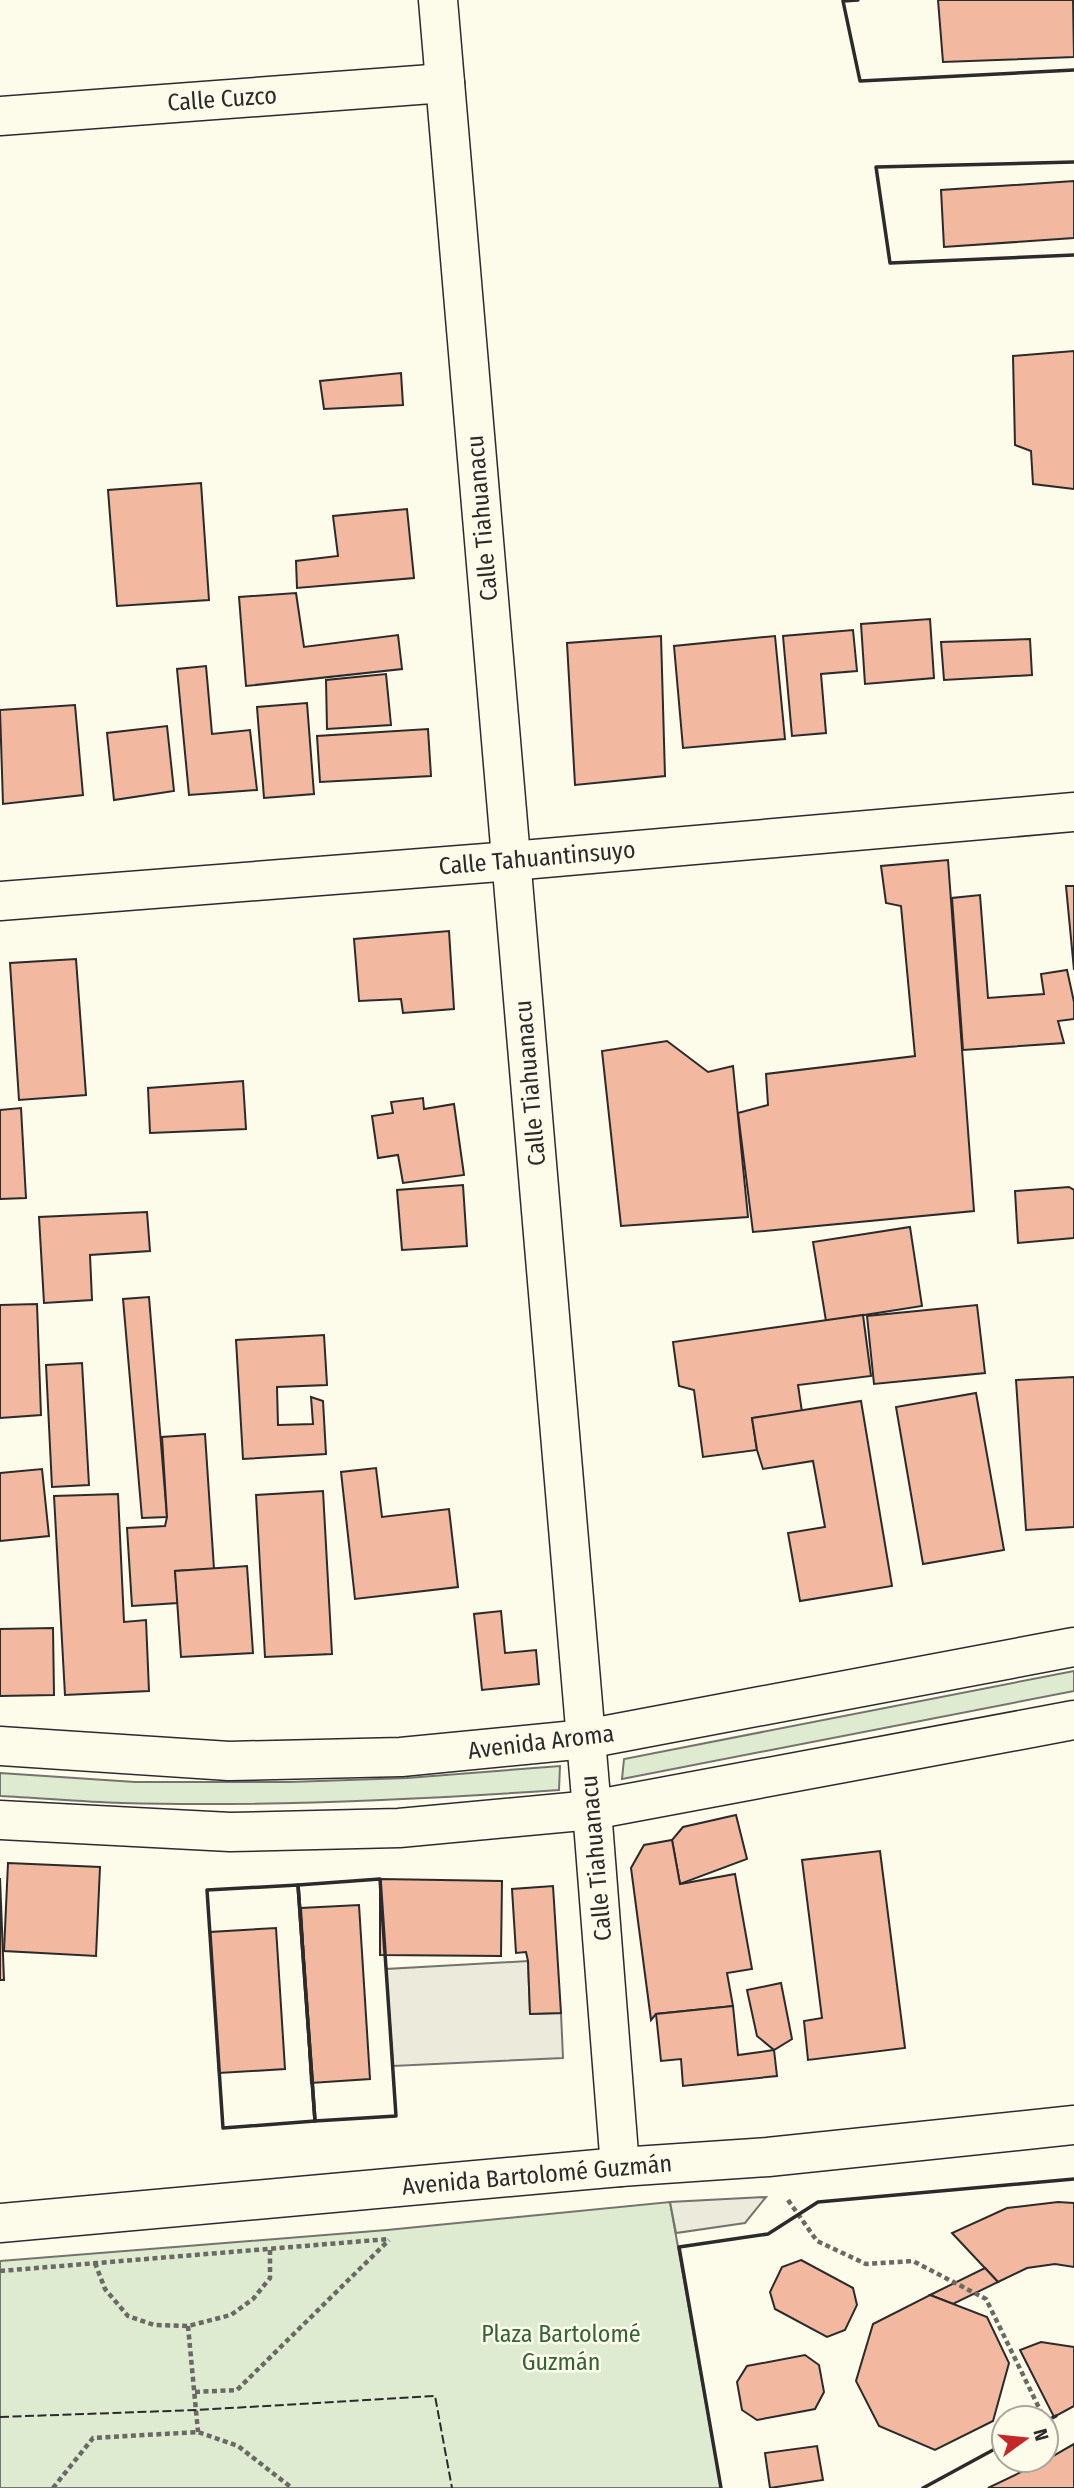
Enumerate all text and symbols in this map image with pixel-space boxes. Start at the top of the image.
street label: Calle Cuzco [166,81,278,117]
street label: Calle Tiahuanacu [461,434,503,602]
street label: Calle Tahuantinsuyo [437,835,637,881]
street label: Calle Tiahuanacu [509,999,551,1167]
street label: Avenida Aroma [466,1719,616,1765]
street label: Calle Tiahuanacu [575,1774,617,1942]
street label: Avenida Bartolomé Guzmán [401,2149,673,2201]
park label: Plaza Bartolomé Guzmán [481,2320,641,2376]
north arrow [990,2404,1060,2474]
text: N [1028,2426,1054,2443]

